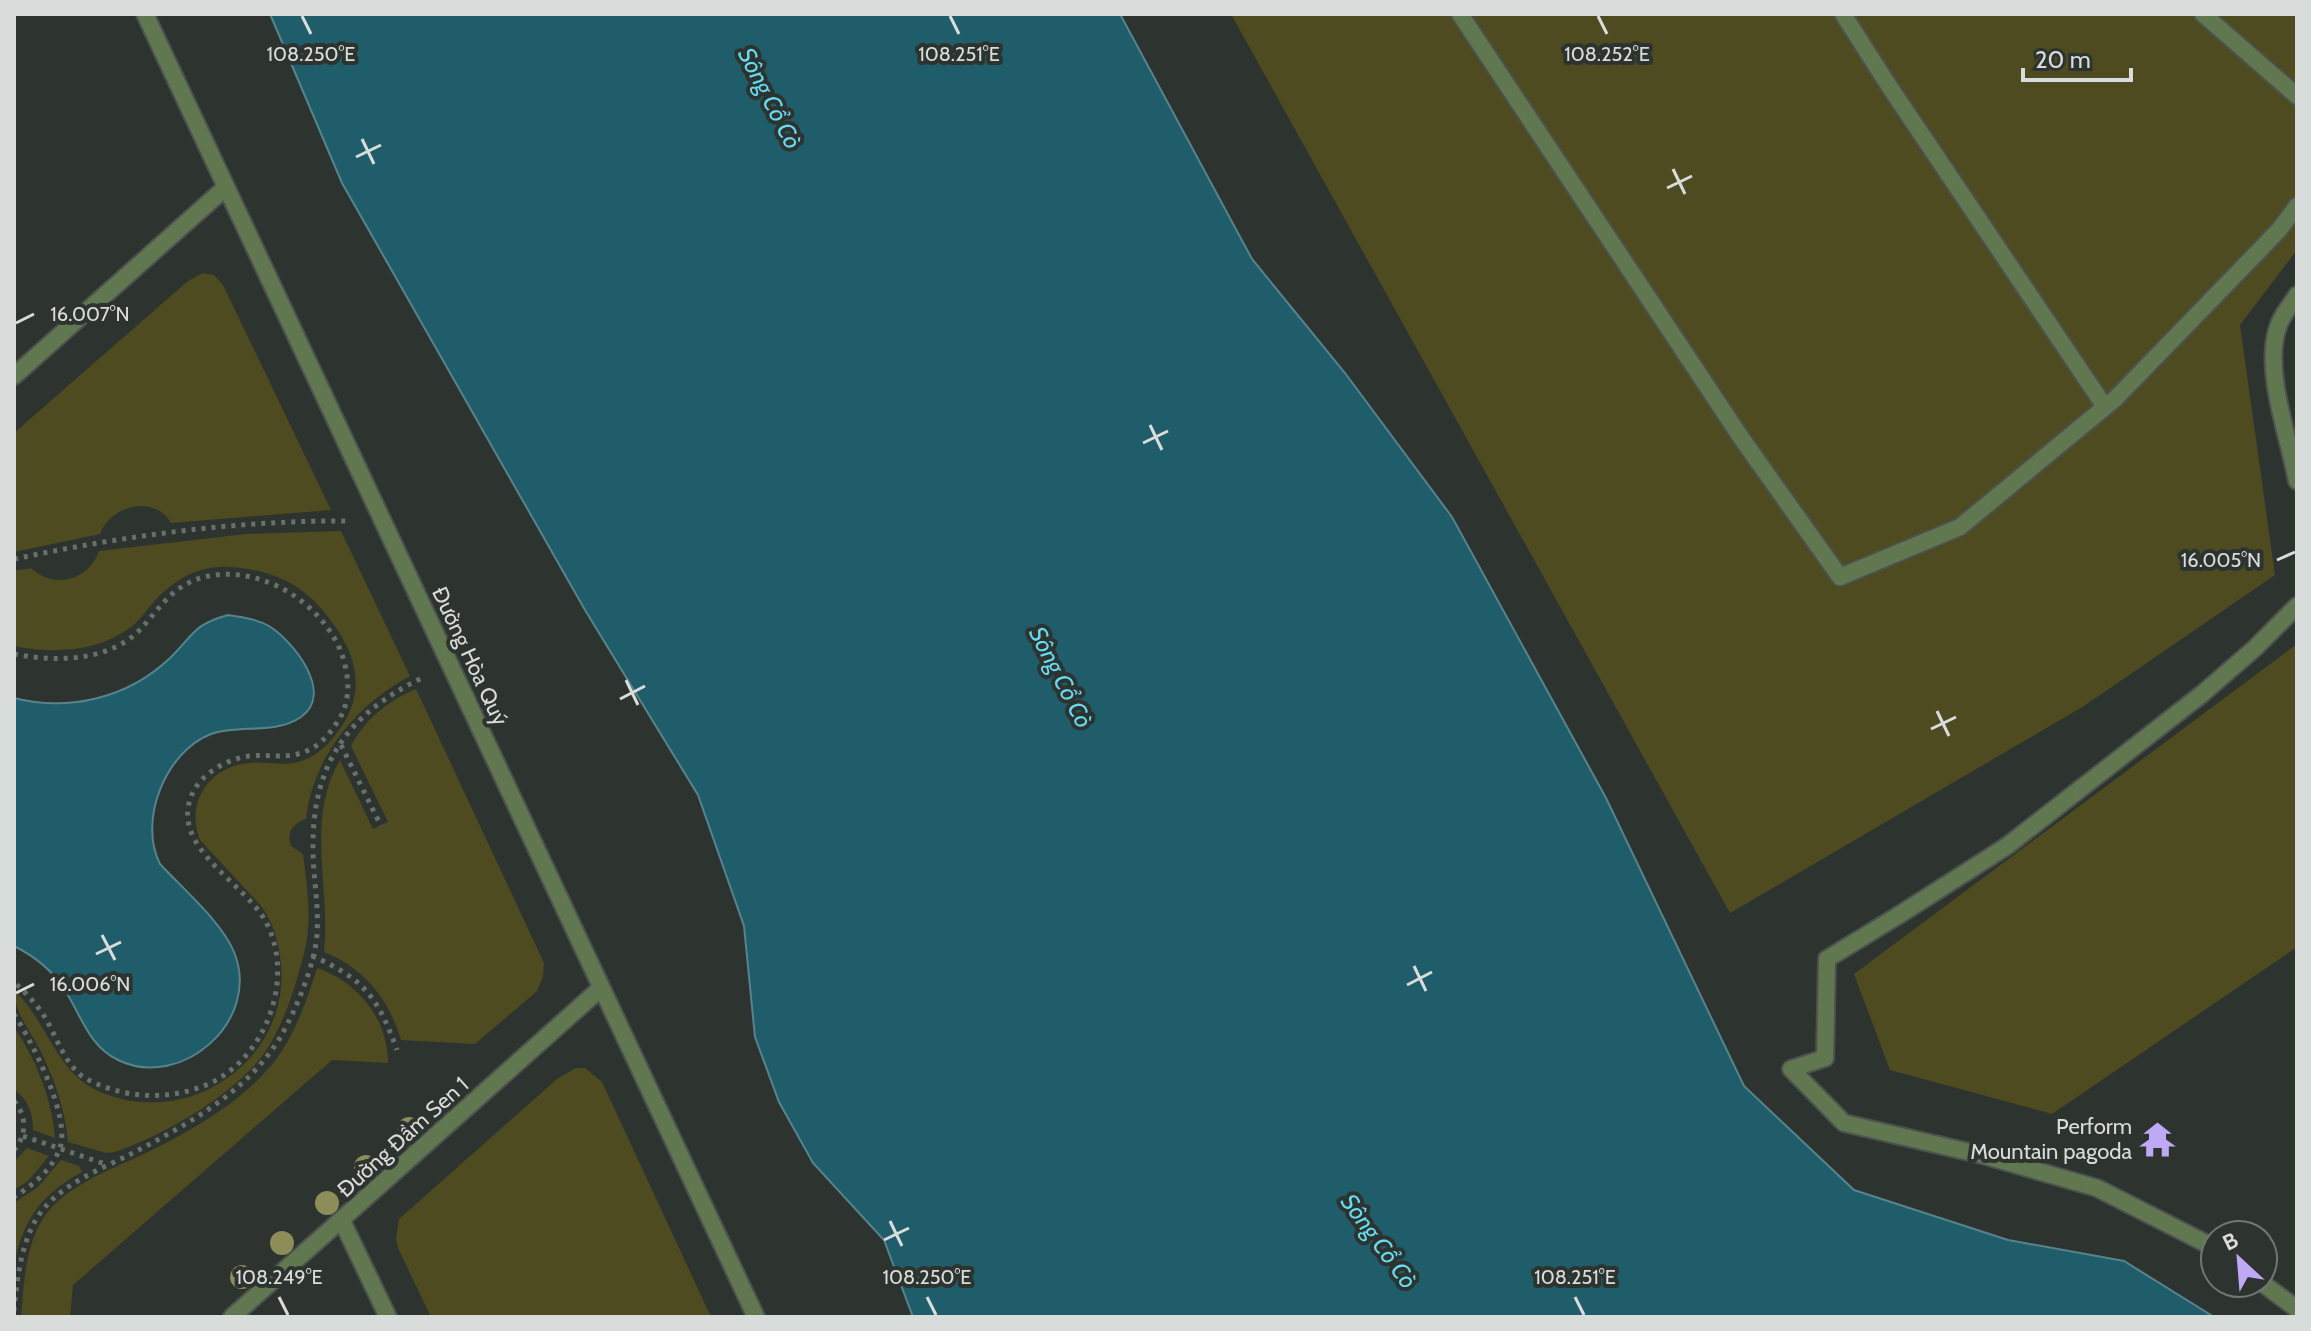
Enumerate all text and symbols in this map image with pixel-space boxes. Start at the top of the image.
scale bar [2023,32,2131,82]
text: 108.250°E [267,42,355,66]
water label: Sông Cổ Cò [732,42,808,154]
text: 108.251°E [918,42,1000,66]
text: 108.252°E [1564,42,1650,66]
text: 20 m [2035,45,2091,74]
text: 16.007°N [50,302,130,326]
text: 16.005°N [2181,548,2261,572]
street label: Đường Hòa Quý [426,582,514,730]
water label: Sông Cổ Cò [1023,621,1099,733]
text: 16.006°N [50,972,130,996]
street label: Đường Đầm Sen 1 [332,1071,474,1203]
place label: Perform Mountain pagoda [1970,1113,2132,1165]
temple icon: Perform Mountain pagoda [2139,1120,2177,1158]
water label: Sông Cổ Cò [1335,1188,1423,1294]
north arrow [2199,1219,2279,1299]
text: B [2218,1226,2243,1257]
text: 108.249°E [235,1265,323,1289]
text: 108.250°E [883,1265,971,1289]
text: 108.251°E [1534,1265,1616,1289]

